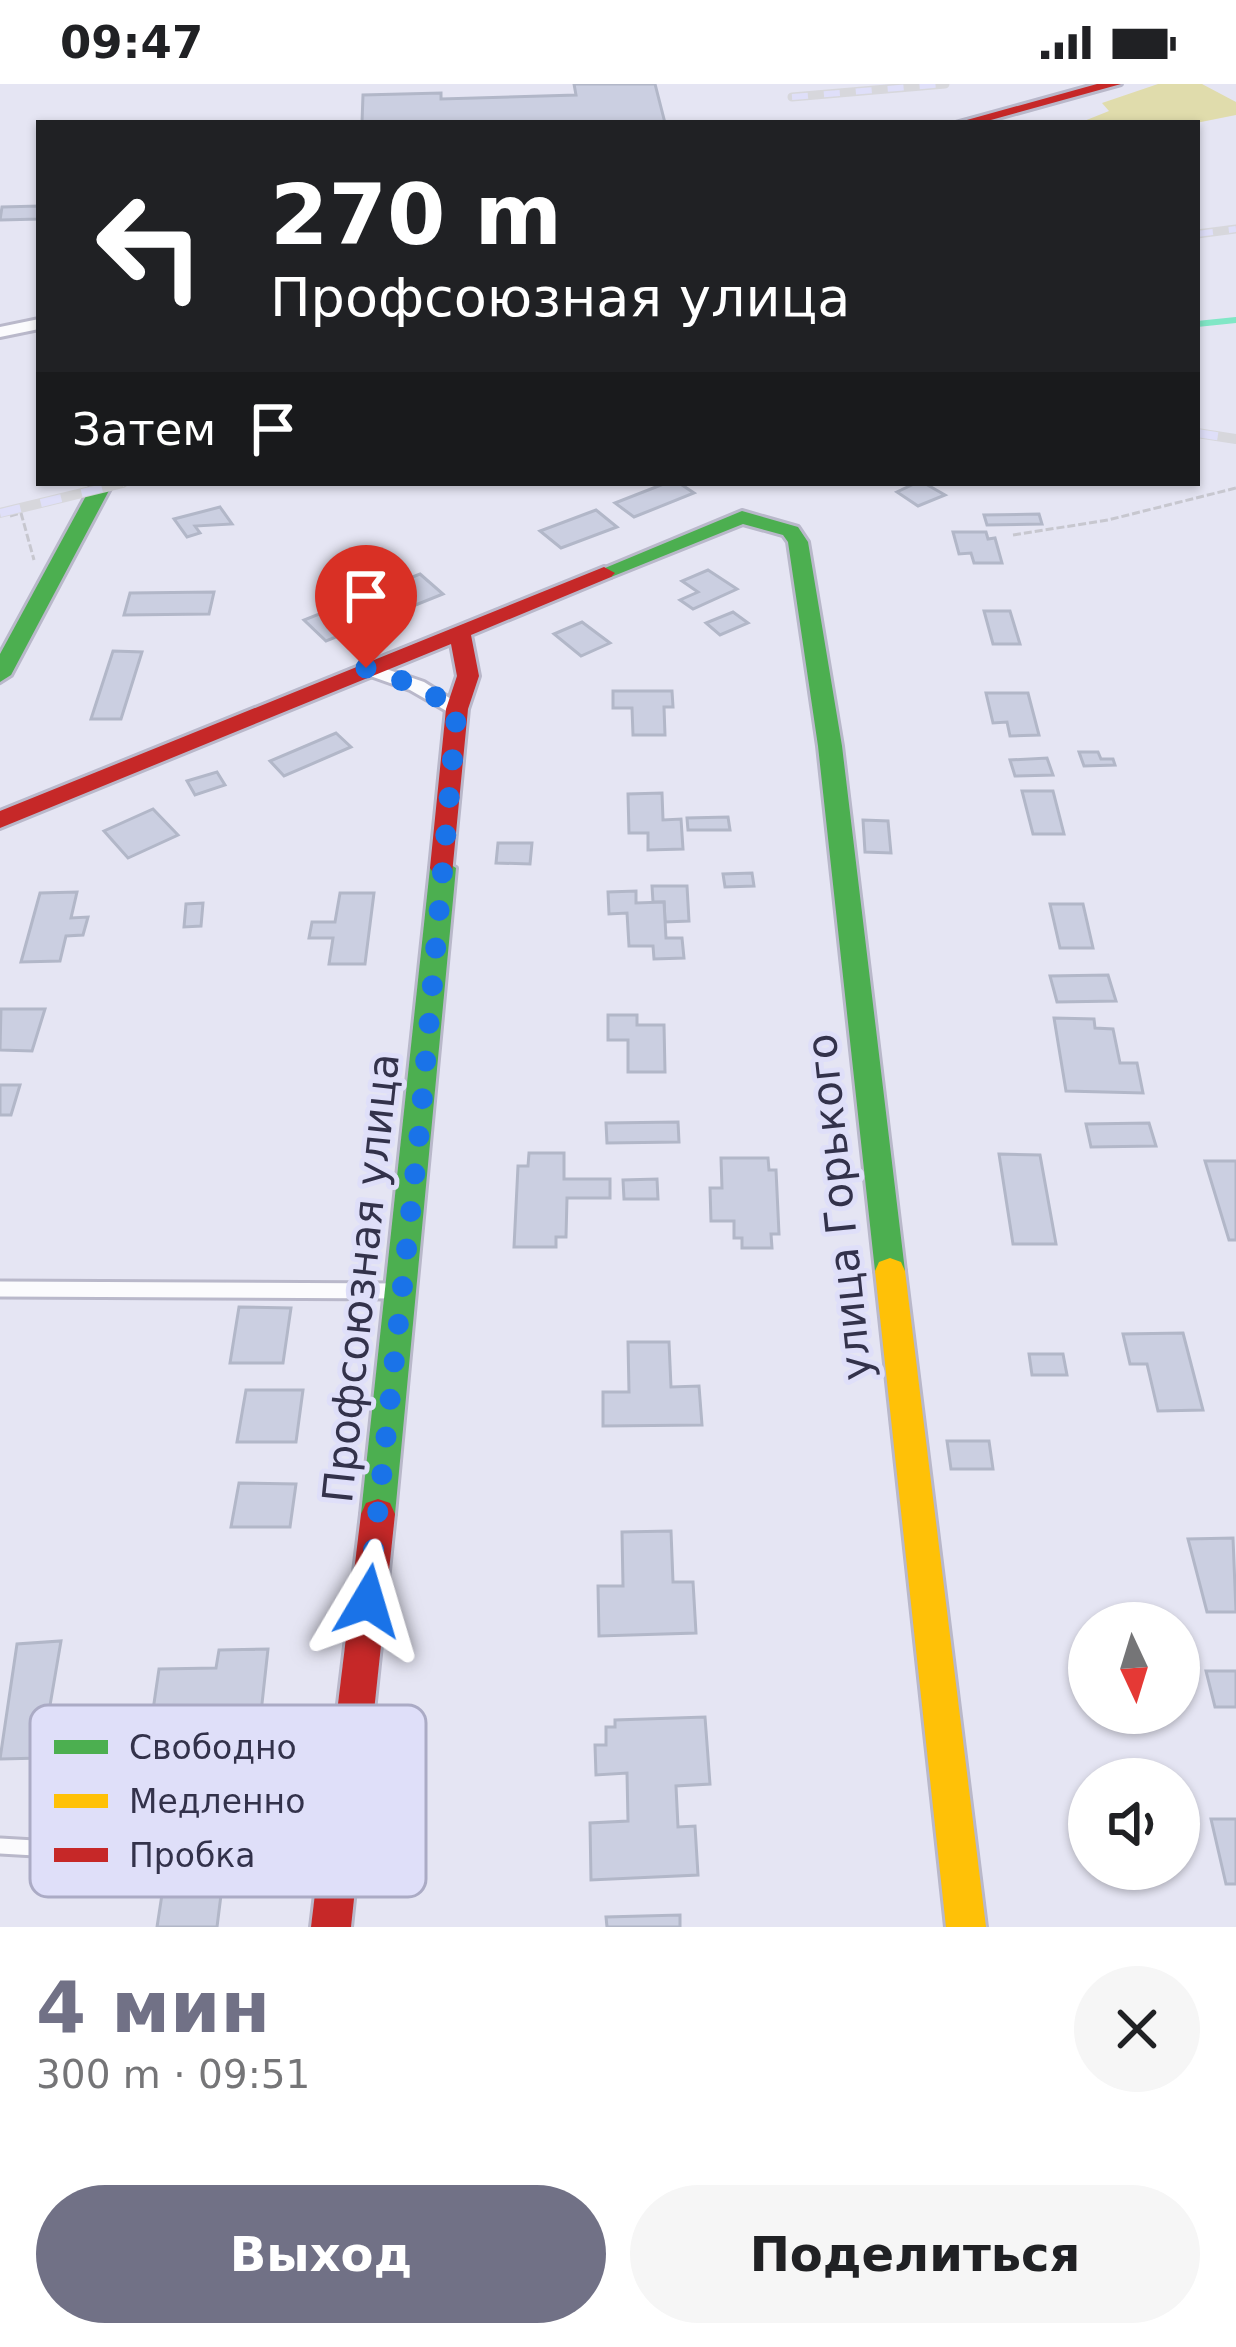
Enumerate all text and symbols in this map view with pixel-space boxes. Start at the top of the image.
text: 09:47 [60,16,203,69]
text: 270 m [270,166,562,264]
icon: left [72,168,228,324]
text: Профсоюзная улица [270,266,850,329]
icon: arrive [240,396,306,462]
text: Затем [72,403,216,456]
pin [315,545,417,668]
icon: arrive [333,563,399,629]
street label: улица Горького [796,1031,882,1383]
street label: Профсоюзная улица [313,1051,409,1505]
position arrow [305,1538,431,1664]
north arrow [1068,1602,1200,1734]
map controls [1068,1602,1200,1890]
legend [30,1705,426,1897]
text: Свободно [129,1728,297,1767]
button: sound [1068,1758,1200,1890]
text: Медленно [129,1782,305,1821]
text: Пробка [129,1836,255,1875]
text: 4 мин [36,1965,270,2049]
button: close [1074,1966,1200,2092]
text: 300 m · 09:51 [36,2052,310,2097]
button: Выход [36,2185,606,2323]
button: Поделиться [630,2185,1200,2323]

